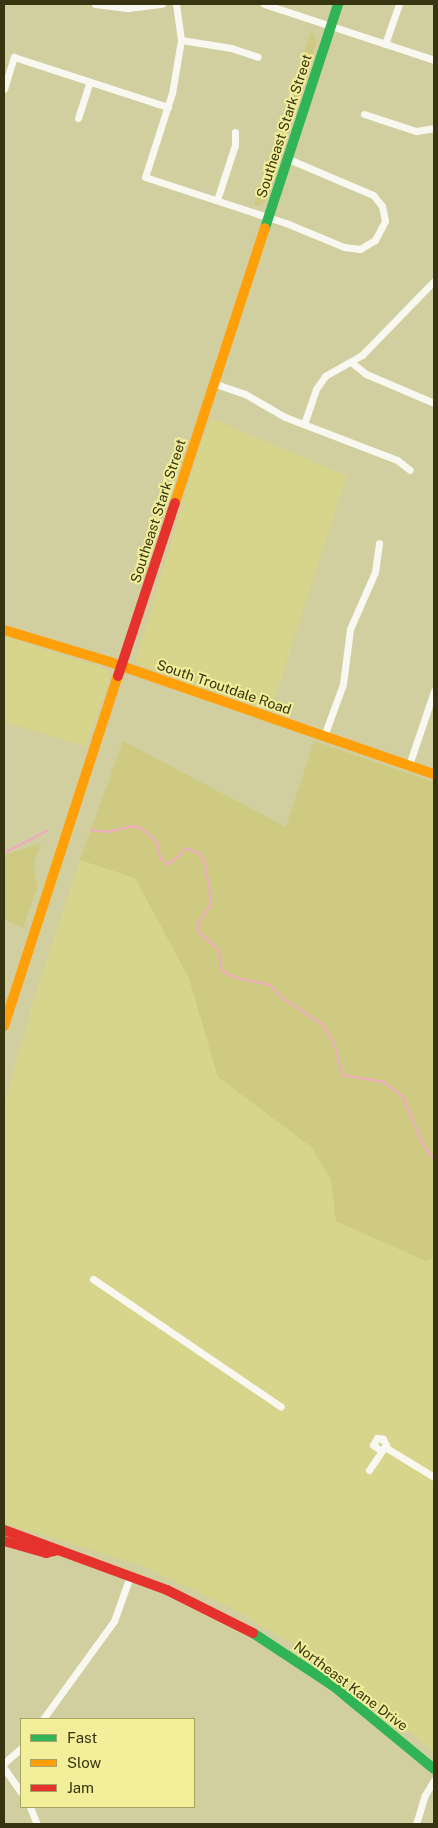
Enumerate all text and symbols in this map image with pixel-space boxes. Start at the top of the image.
street label: Southeast Stark Street [253,52,315,200]
street label: Southeast Stark Street [127,437,189,585]
street label: South Troutdale Road [154,656,294,718]
street label: Northeast Kane Drive [291,1638,411,1734]
legend [20,1718,195,1808]
text: Fast [67,1729,97,1746]
text: Slow [67,1754,101,1771]
text: Jam [67,1779,94,1796]

